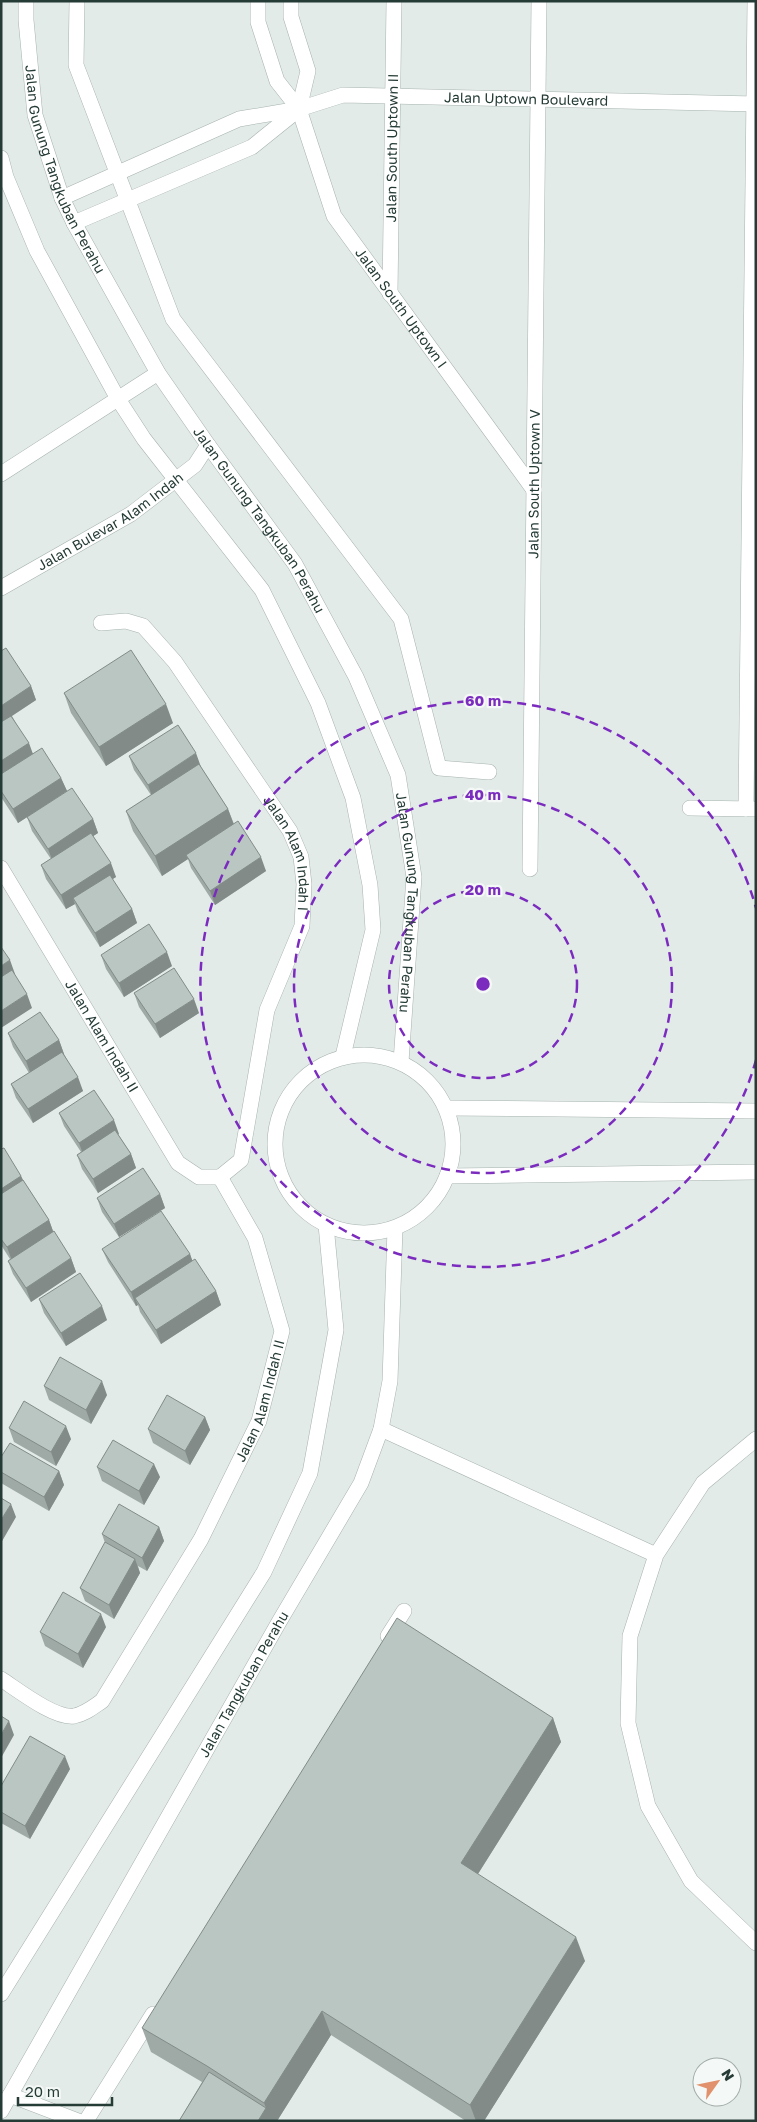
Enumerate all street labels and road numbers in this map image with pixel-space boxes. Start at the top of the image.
street label: Jalan Gunung Tangkuban Perahu [22,64,109,276]
street label: Jalan South Uptown II [382,73,401,223]
street label: Jalan Uptown Boulevard [444,88,608,109]
street label: Jalan South Uptown I [352,244,451,371]
street label: Jalan South Uptown V [524,409,543,559]
street label: Jalan Gunung Tangkuban Perahu [190,424,329,616]
street label: Jalan Bulevar Alam Indah [34,468,186,574]
street label: Jalan Gunung Tangkuban Perahu [393,791,423,1013]
street label: Jalan Alam Indah I [260,792,313,911]
street label: Jalan Alam Indah II [62,976,143,1095]
street label: Jalan Alam Indah II [231,1338,287,1464]
street label: Jalan Tangkuban Perahu [195,1608,292,1760]

